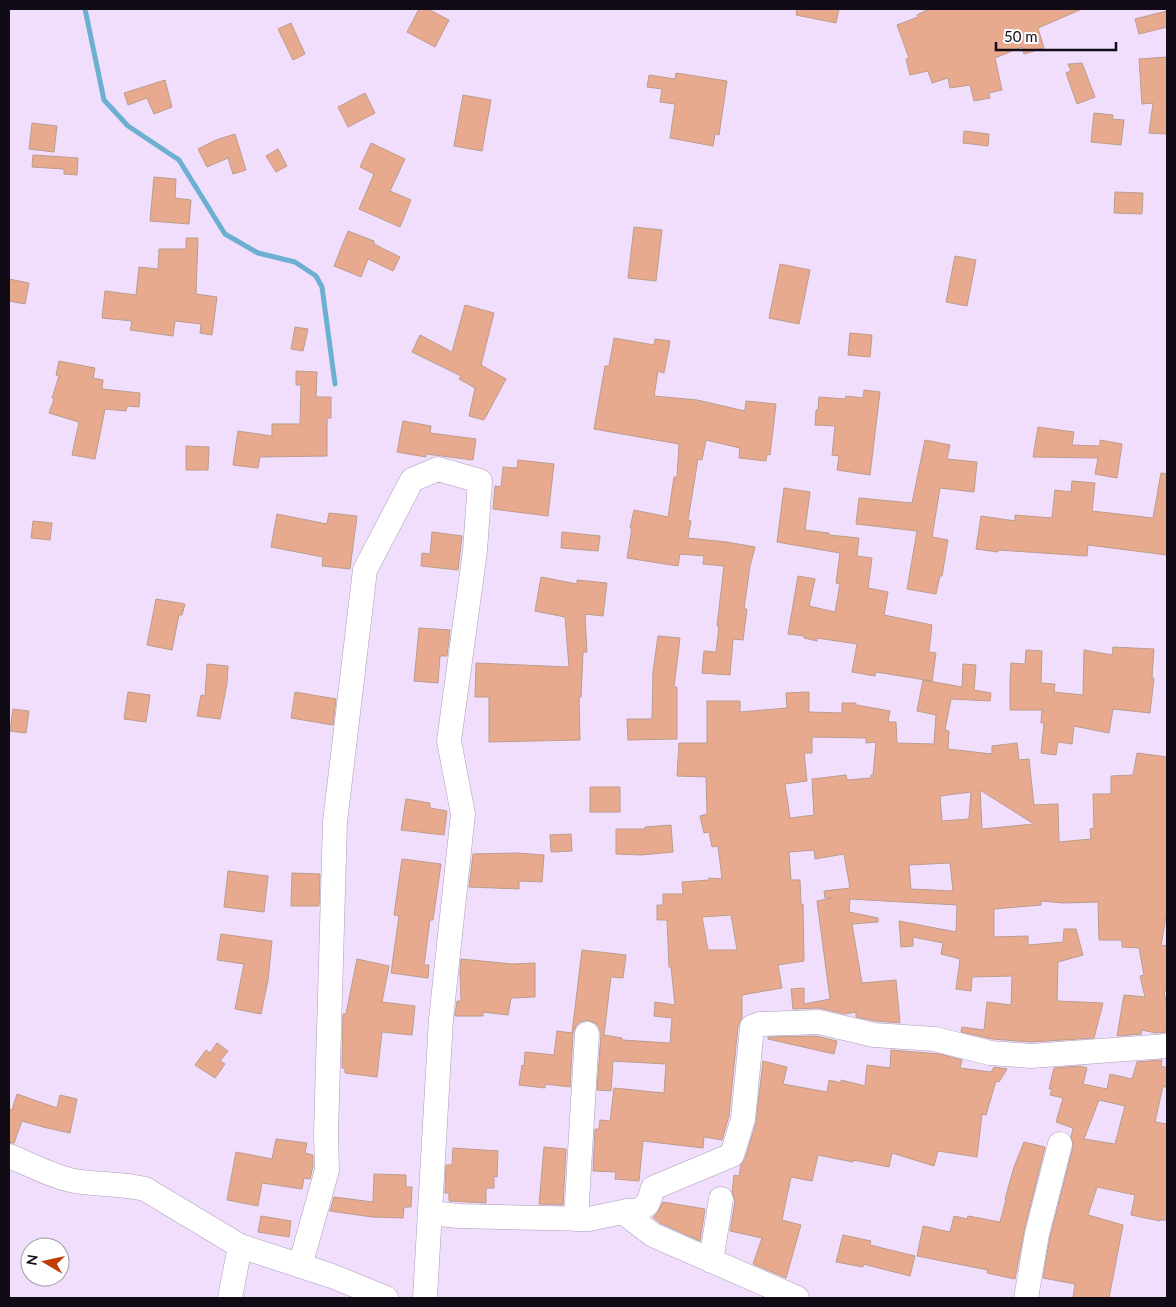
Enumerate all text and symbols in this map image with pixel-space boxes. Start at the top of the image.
scale bar [996,20,1116,52]
text: 50 m [1004,27,1038,45]
north arrow [20,1237,70,1287]
text: N [22,1253,41,1267]

